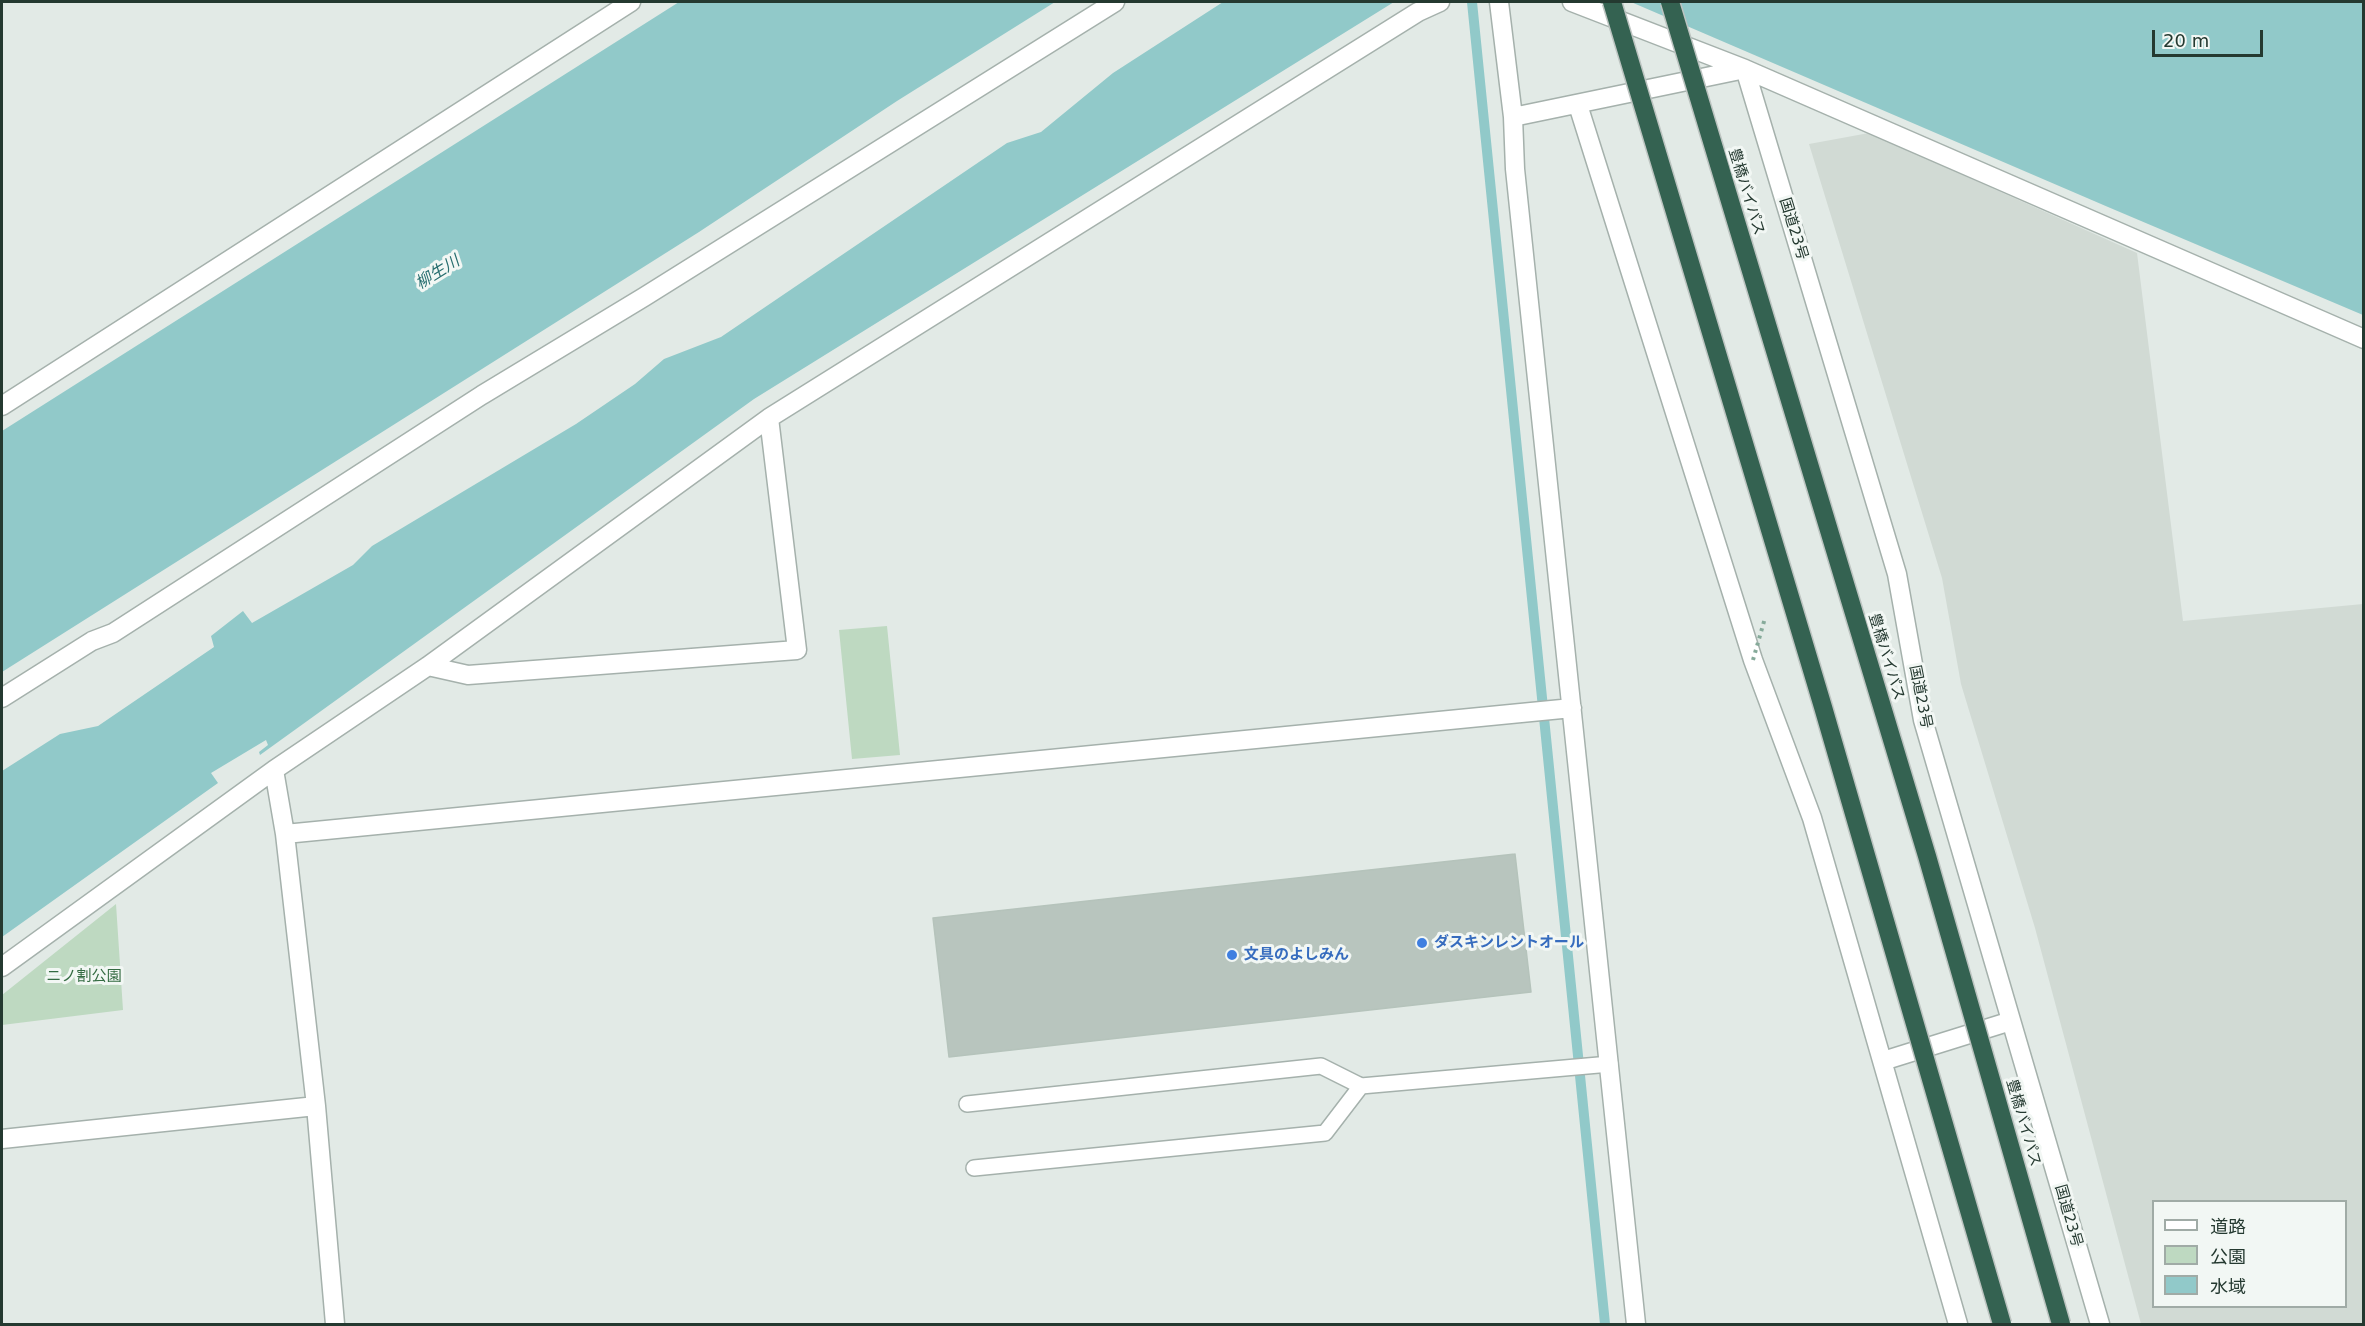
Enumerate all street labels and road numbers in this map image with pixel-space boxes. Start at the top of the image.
street label: 豊橋バイパス [1724,146,1768,238]
street label: 国道23号 [1775,196,1811,262]
street label: 豊橋バイパス [1864,611,1908,703]
street label: 国道23号 [1905,664,1935,730]
street label: 豊橋バイパス [2002,1077,2044,1169]
street label: 国道23号 [2051,1183,2085,1249]

